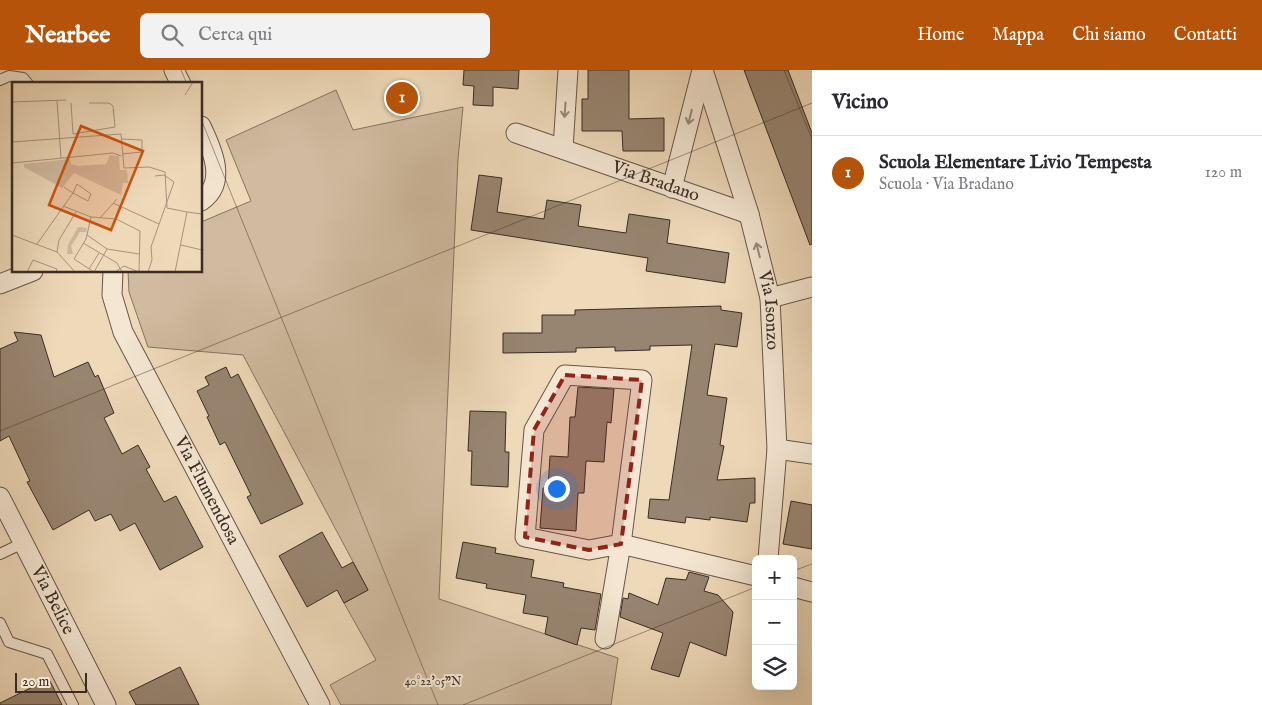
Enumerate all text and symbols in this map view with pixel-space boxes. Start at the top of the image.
search box [140,13,490,58]
text: Nearbee [25,20,110,51]
icon: search [158,21,186,49]
text: Cerca qui [198,23,272,47]
text: Home [917,24,964,47]
text: Mappa [992,24,1044,47]
text: Chi siamo [1072,24,1146,47]
text: Contatti [1174,24,1237,47]
pin: 1 [386,79,418,117]
inset map [12,82,202,272]
text: Vicino [832,89,888,116]
one-way arrow [561,101,570,117]
one-way arrow [685,109,694,125]
text: Scuola Elementare Livio Tempesta [879,151,1152,175]
street label: Via Bradano [608,155,703,208]
text: 1 [845,163,851,183]
text: 120 m [1205,163,1242,183]
text: Scuola · Via Bradano [879,175,1014,195]
one-way arrow [753,243,762,259]
street label: Via Isonzo [752,267,784,351]
street label: Via Flumendosa [168,432,245,549]
your location [544,476,570,502]
map controls [752,555,797,690]
button: + [752,555,797,600]
street label: Via Belice [25,561,80,639]
button: − [752,600,797,645]
button: layers [752,645,797,690]
scale bar [15,670,88,693]
text: 20 m [22,673,49,691]
text: 40°22'05"N [405,674,462,689]

